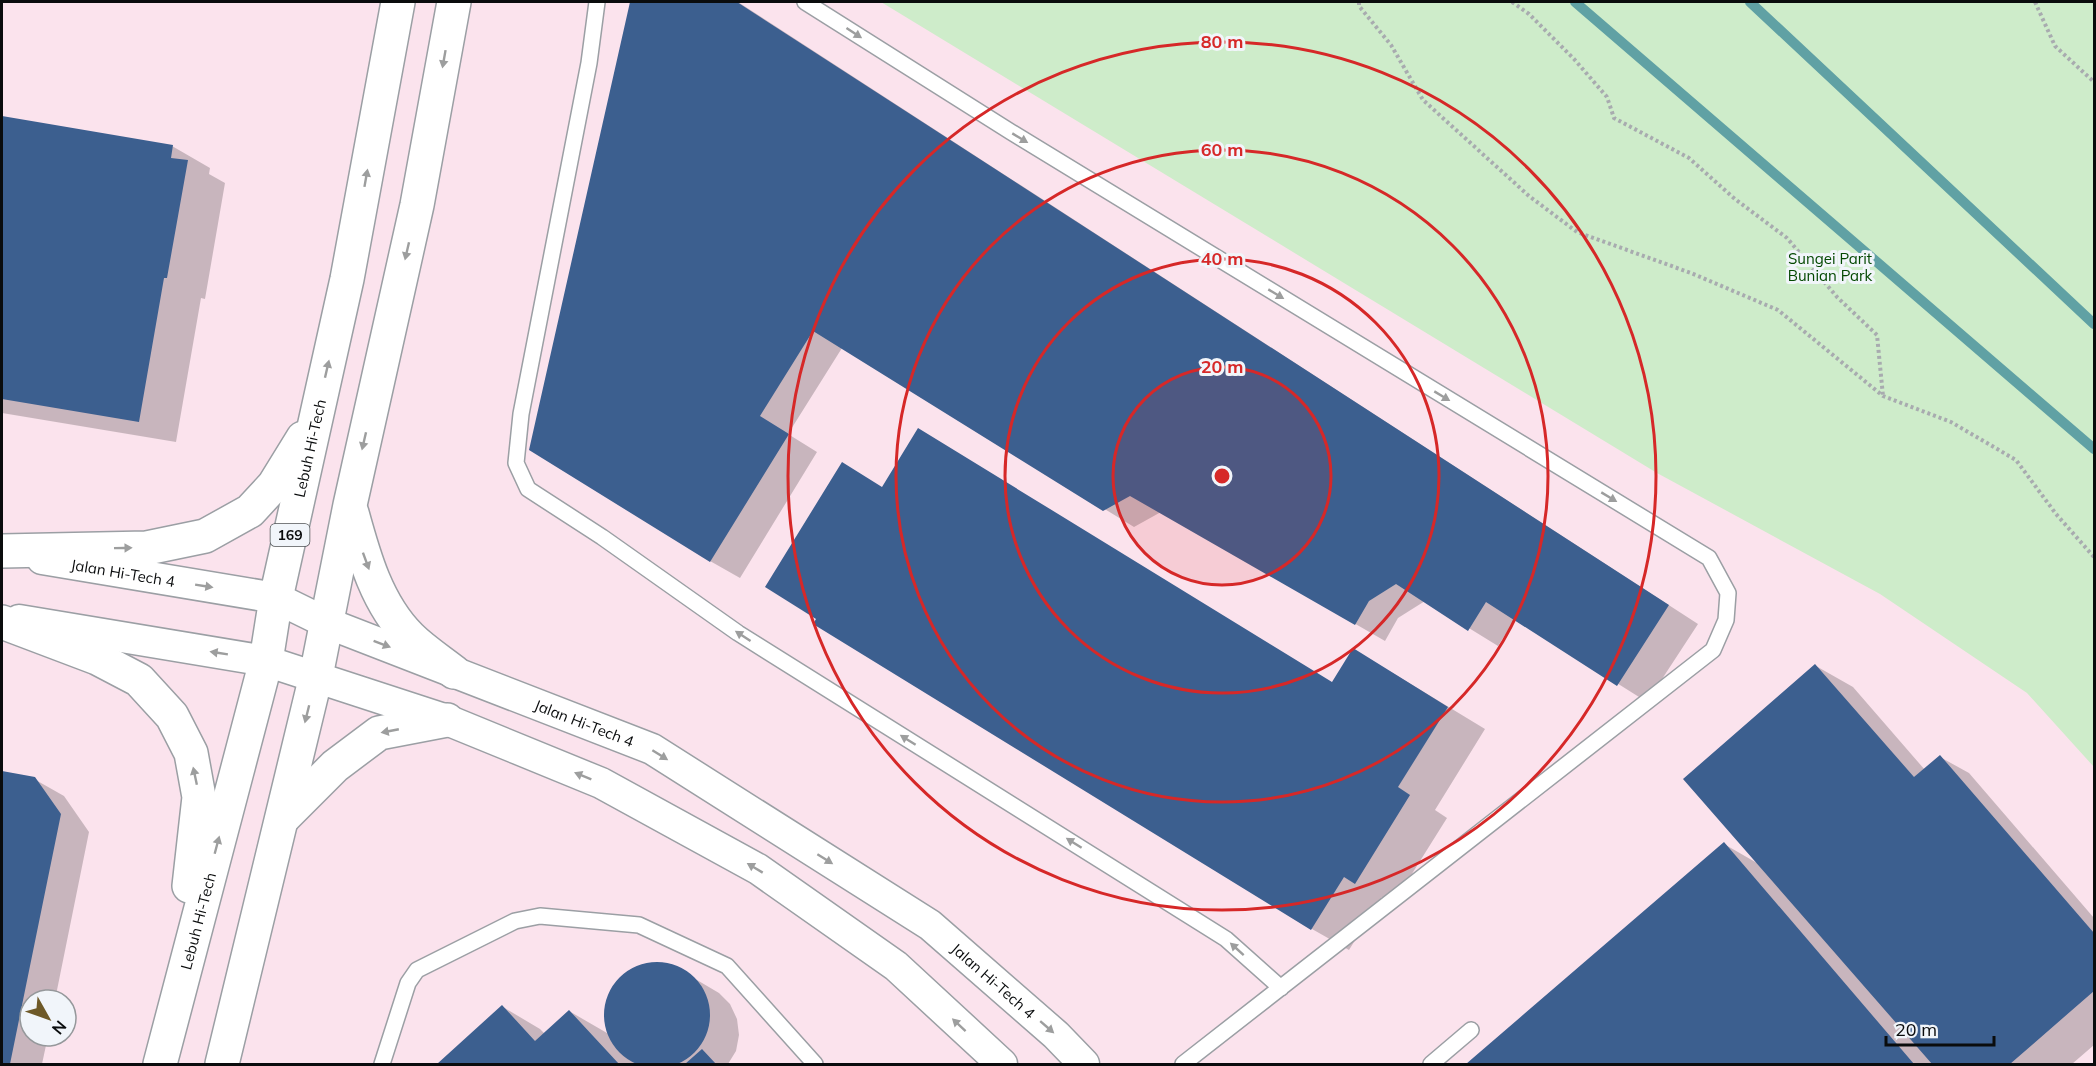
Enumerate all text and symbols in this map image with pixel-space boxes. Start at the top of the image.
one-way arrow [846,27,862,38]
text: 80 m [1201,30,1243,53]
one-way arrow [439,50,448,69]
one-way arrow [1012,132,1028,143]
text: 60 m [1201,138,1243,161]
one-way arrow [361,168,370,187]
one-way arrow [402,241,412,260]
text: 40 m [1201,247,1243,270]
park label: Sungei Parit Bunian Park [1788,249,1873,285]
one-way arrow [1268,289,1284,300]
text: 20 m [1201,355,1243,378]
one-way arrow [323,359,332,378]
one-way arrow [1434,390,1450,401]
street label: Lebuh Hi-Tech [289,397,329,499]
one-way arrow [359,432,369,450]
centre of rings [1212,466,1232,486]
one-way arrow [1601,492,1617,503]
road number: 169 [270,524,310,546]
one-way arrow [113,543,132,553]
one-way arrow [362,552,372,570]
street label: Jalan Hi-Tech 4 [69,554,176,591]
one-way arrow [195,582,214,591]
one-way arrow [735,631,751,642]
one-way arrow [373,640,391,649]
one-way arrow [209,648,228,657]
street label: Jalan Hi-Tech 4 [532,695,637,751]
one-way arrow [302,705,312,723]
one-way arrow [380,727,399,736]
one-way arrow [900,734,917,745]
one-way arrow [652,749,669,760]
one-way arrow [190,766,199,785]
one-way arrow [574,771,592,780]
one-way arrow [213,836,222,854]
one-way arrow [1066,838,1082,849]
one-way arrow [817,853,833,864]
one-way arrow [747,863,763,874]
street label: Lebuh Hi-Tech [176,870,220,972]
street label: Jalan Hi-Tech 4 [948,939,1039,1022]
one-way arrow [1230,942,1245,956]
north arrow [18,988,78,1048]
scale bar [1886,1009,1994,1047]
text: N [48,1017,71,1039]
one-way arrow [952,1018,966,1032]
text: 20 m [1895,1018,1937,1041]
one-way arrow [1039,1020,1054,1033]

